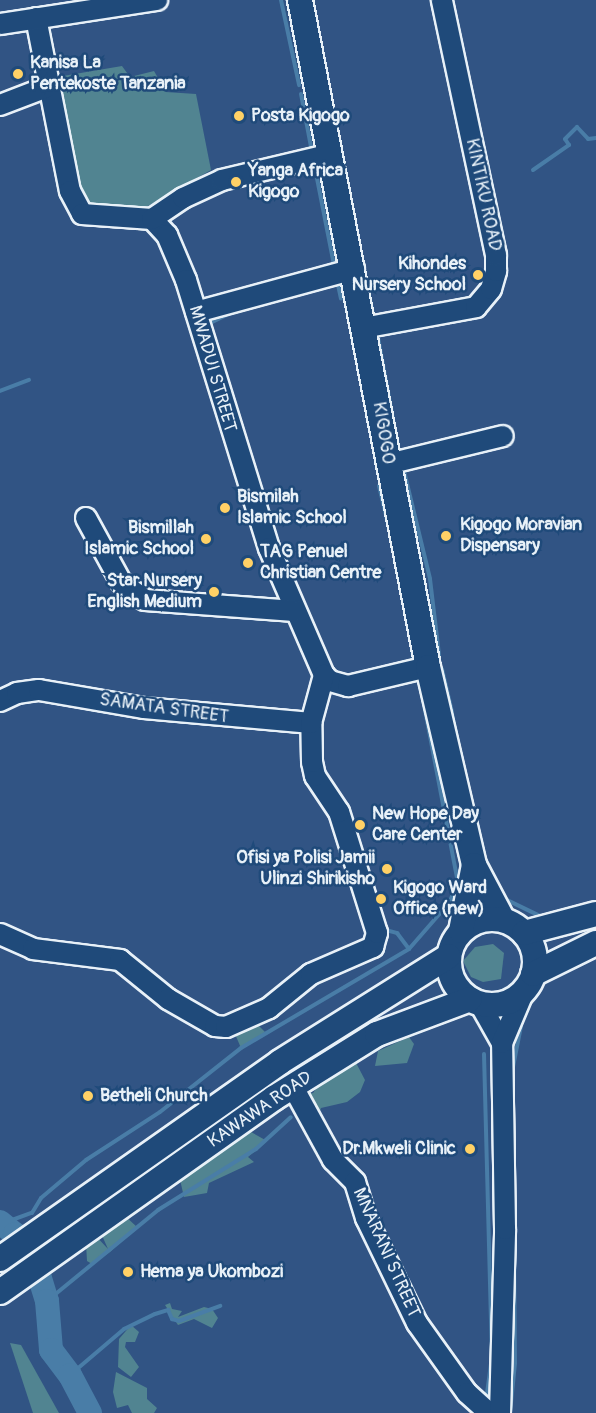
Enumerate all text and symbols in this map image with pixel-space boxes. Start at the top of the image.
place label: Kanisa La Pentekoste Tanzania [30,53,186,96]
marker: Kanisa La Pentekoste Tanzania [11,67,25,81]
place label: Posta Kigogo [251,105,350,127]
marker: Posta Kigogo [232,109,246,123]
street label: KINTIKU ROAD [461,137,505,253]
place label: Yanga Africa Kigogo [248,161,343,204]
marker: Yanga Africa Kigogo [229,175,243,189]
place label: Kihondes Nursery School [352,254,466,296]
marker: Kihondes Nursery School [471,268,485,282]
street label: MWADUI STREET [184,303,240,435]
street label: KIGOGO [367,400,399,466]
place label: Bismilah Islamic School [237,487,347,530]
marker: Bismilah Islamic School [218,501,232,515]
place label: Kigogo Moravian Dispensary [460,515,582,558]
place label: Bismillah Islamic School [84,518,194,560]
marker: Kigogo Moravian Dispensary [437,527,455,545]
marker: Bismillah Islamic School [199,532,213,546]
place label: TAG Penuel Christian Centre [260,542,381,584]
marker: TAG Penuel Christian Centre [241,556,255,570]
place label: Star Nursery English Medium [87,571,202,614]
marker: Star Nursery English Medium [207,585,221,599]
street label: SAMATA STREET [98,689,230,729]
place label: New Hope Day Care Center [372,804,479,846]
marker: New Hope Day Care Center [353,818,367,832]
place label: Ofisi ya Polisi Jamii Ulinzi Shirikisho [236,848,375,890]
marker: Ofisi ya Polisi Jamii Ulinzi Shirikisho [380,862,394,876]
place label: Kigogo Ward Office (new) [393,878,487,920]
marker: Kigogo Ward Office (new) [374,892,388,906]
street label: KAWAWA ROAD [204,1067,316,1153]
place label: Betheli Church [100,1085,208,1107]
marker: Betheli Church [81,1089,95,1103]
place label: Dr.Mkweli Clinic [342,1138,456,1160]
marker: Dr.Mkweli Clinic [461,1140,479,1158]
street label: MNARANI STREET [348,1185,424,1321]
place label: Hema ya Ukombozi [140,1261,283,1283]
marker: Hema ya Ukombozi [121,1265,135,1279]

